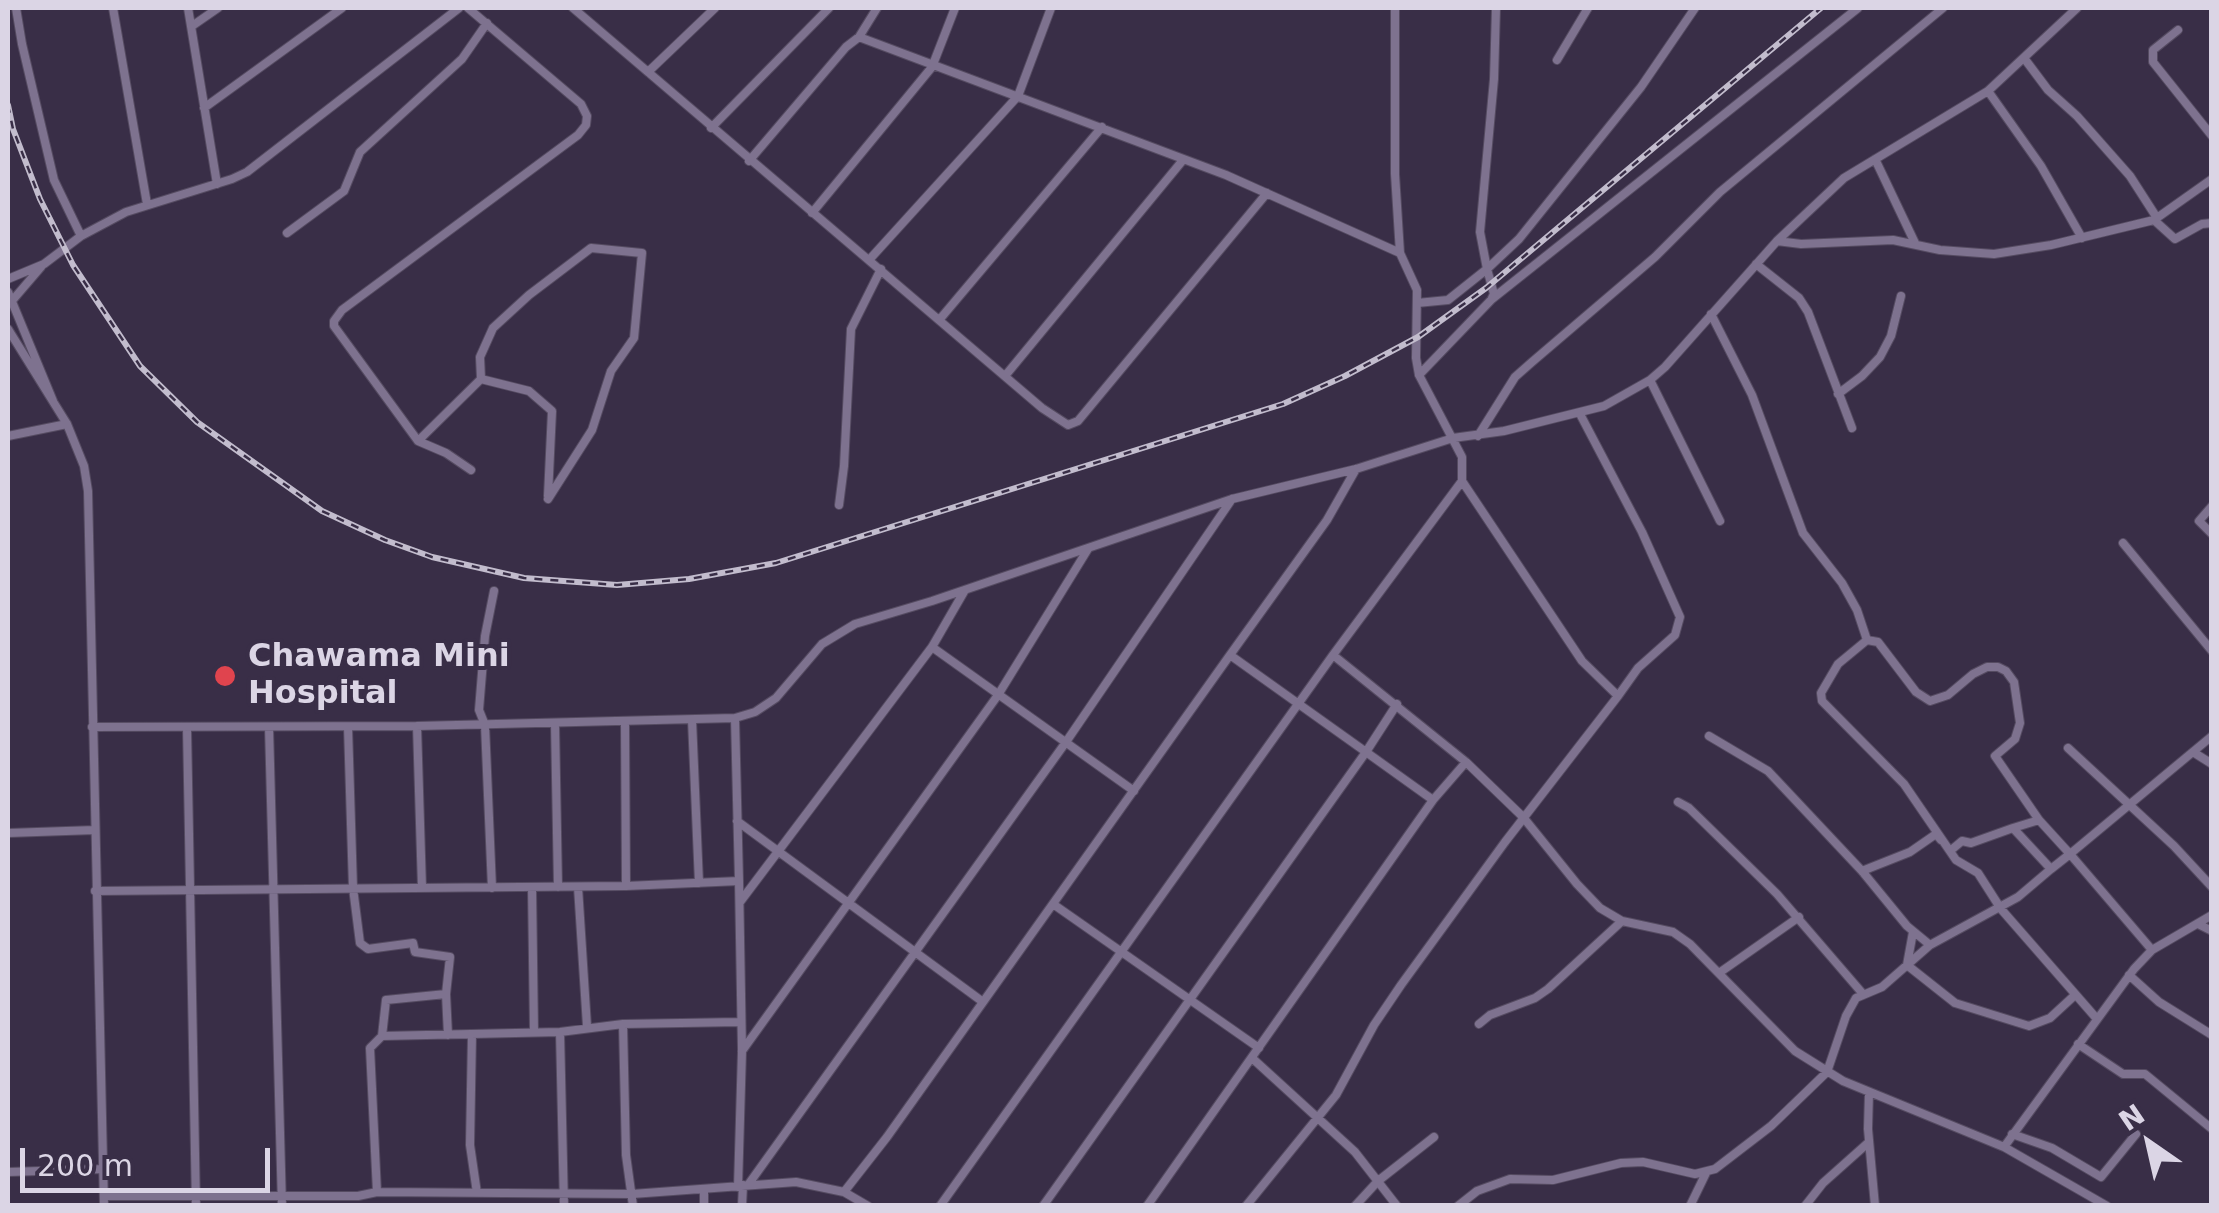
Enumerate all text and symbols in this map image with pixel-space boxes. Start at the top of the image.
place label: Chawama Mini Hospital [248,639,510,714]
marker: Chawama Mini Hospital [212,663,238,689]
north arrow [2099,1093,2199,1193]
text: N [2113,1097,2151,1138]
scale bar [25,1128,275,1190]
text: 200 m [37,1148,133,1183]

